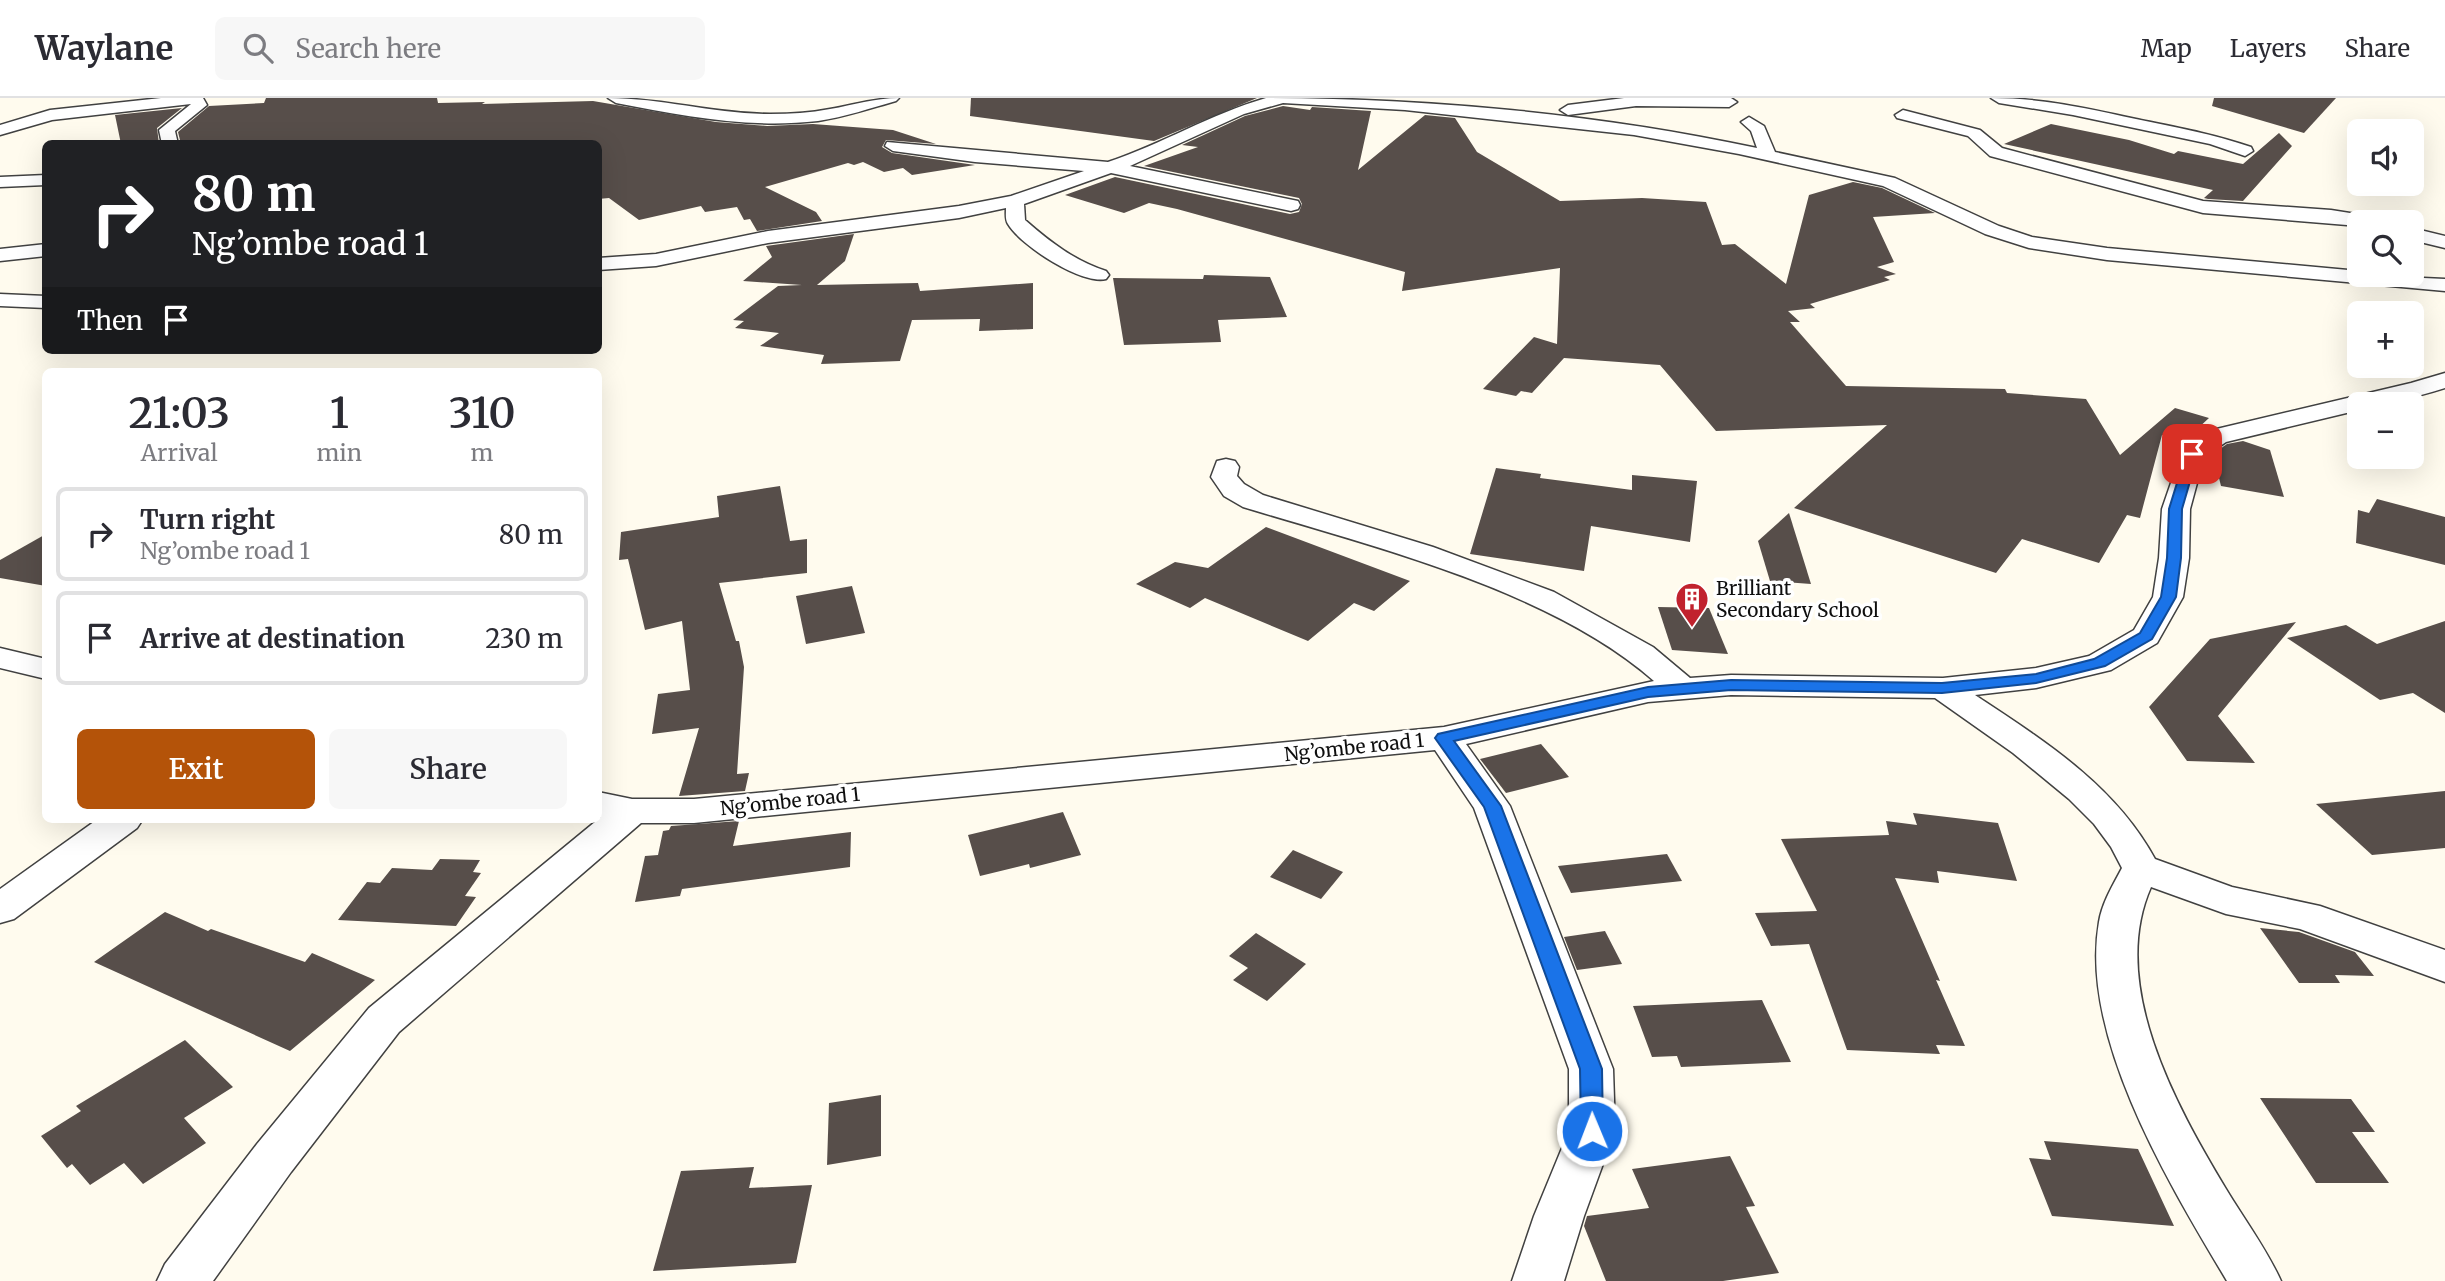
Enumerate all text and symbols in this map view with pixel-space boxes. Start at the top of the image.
search box [215,17,705,80]
text: Waylane [35,28,173,69]
icon: search [239,29,277,67]
text: Search here [295,32,441,65]
text: Map [2141,33,2192,64]
text: Layers [2230,33,2306,64]
text: Share [2344,33,2410,64]
map controls [2347,119,2424,469]
button: sound [2347,119,2424,196]
text: 80 m [192,163,315,224]
icon: right [77,168,168,259]
button: search [2347,210,2424,287]
text: Ng’ombe road 1 [192,224,429,264]
icon: arrive [157,301,195,339]
button: + [2347,301,2424,378]
text: Then [77,304,143,337]
text: 21:03 [128,387,230,439]
text: 1 [330,387,349,439]
text: 310 [448,387,516,439]
button: − [2347,392,2424,469]
pin [2162,424,2222,484]
icon: arrive [2173,435,2211,473]
text: Arrival [141,438,218,467]
text: min [316,438,362,467]
text: m [471,438,493,467]
text: Turn right [140,503,275,536]
icon: right [81,515,119,553]
text: 80 m [499,518,563,551]
text: Ng’ombe road 1 [140,536,310,565]
place label: Brilliant Secondary School [1716,576,1879,622]
building icon: Brilliant Secondary School [1673,580,1711,629]
icon: arrive [81,619,119,657]
text: Arrive at destination [140,622,405,655]
text: 230 m [485,622,563,655]
street label: Ng’ombe road 1 [1283,728,1425,766]
button: Exit [77,729,315,809]
button: Share [329,729,567,809]
street label: Ng’ombe road 1 [719,782,861,820]
position arrow [1555,1094,1629,1168]

